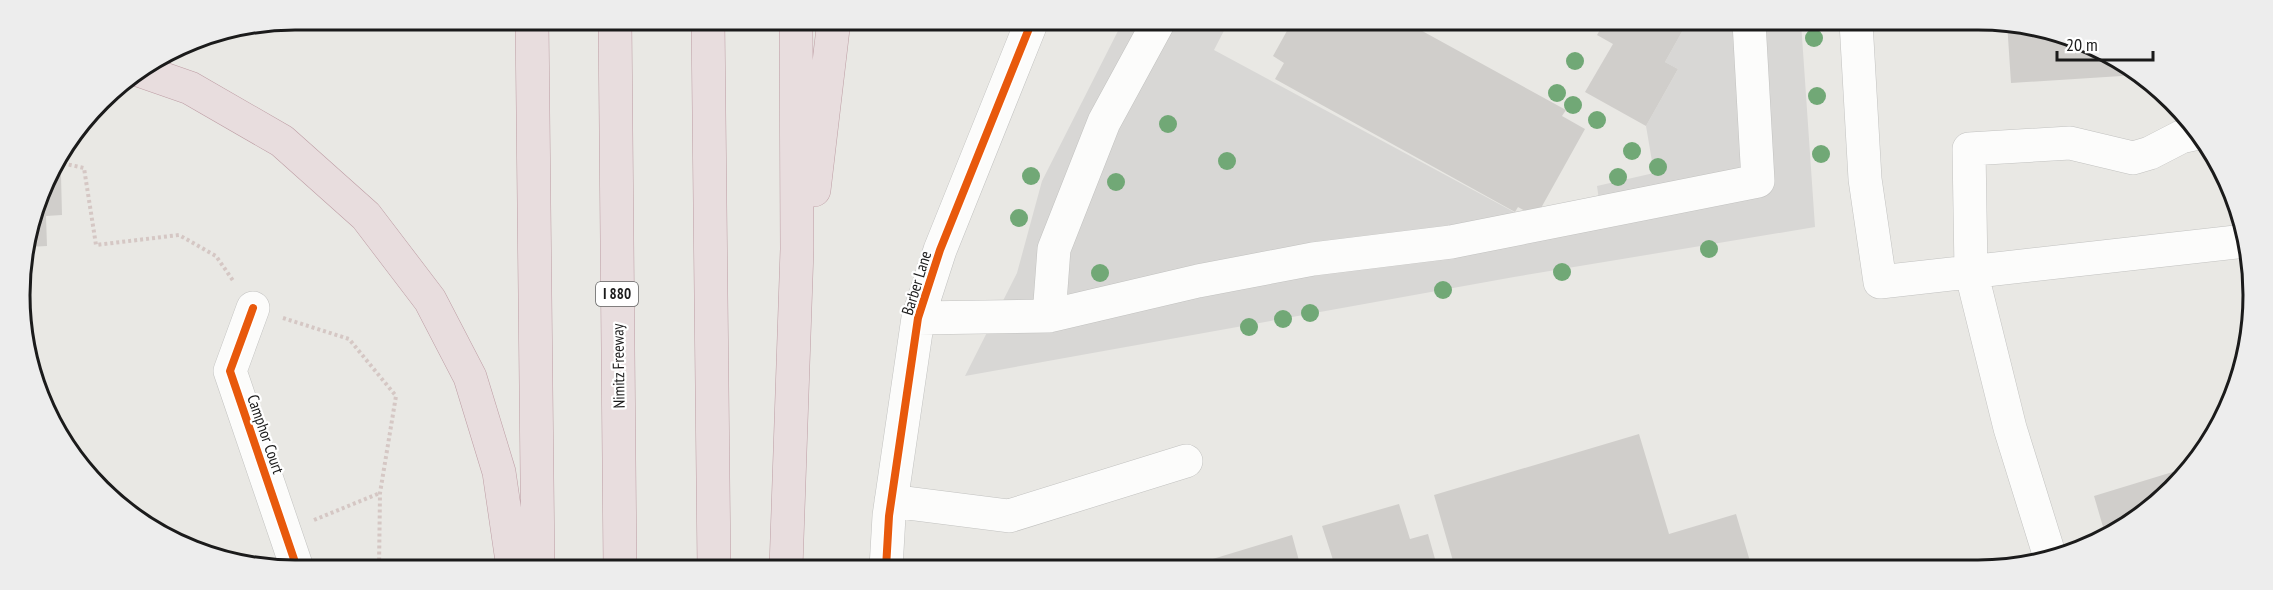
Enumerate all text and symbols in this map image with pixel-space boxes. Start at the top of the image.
scale bar [2057,24,2153,62]
text: 20 m [2066,33,2098,56]
street label: Barber Lane [897,248,935,318]
road number: I 880 [596,282,638,306]
street label: Nimitz Freeway [607,323,629,409]
street label: Camphor Court [243,392,289,477]

